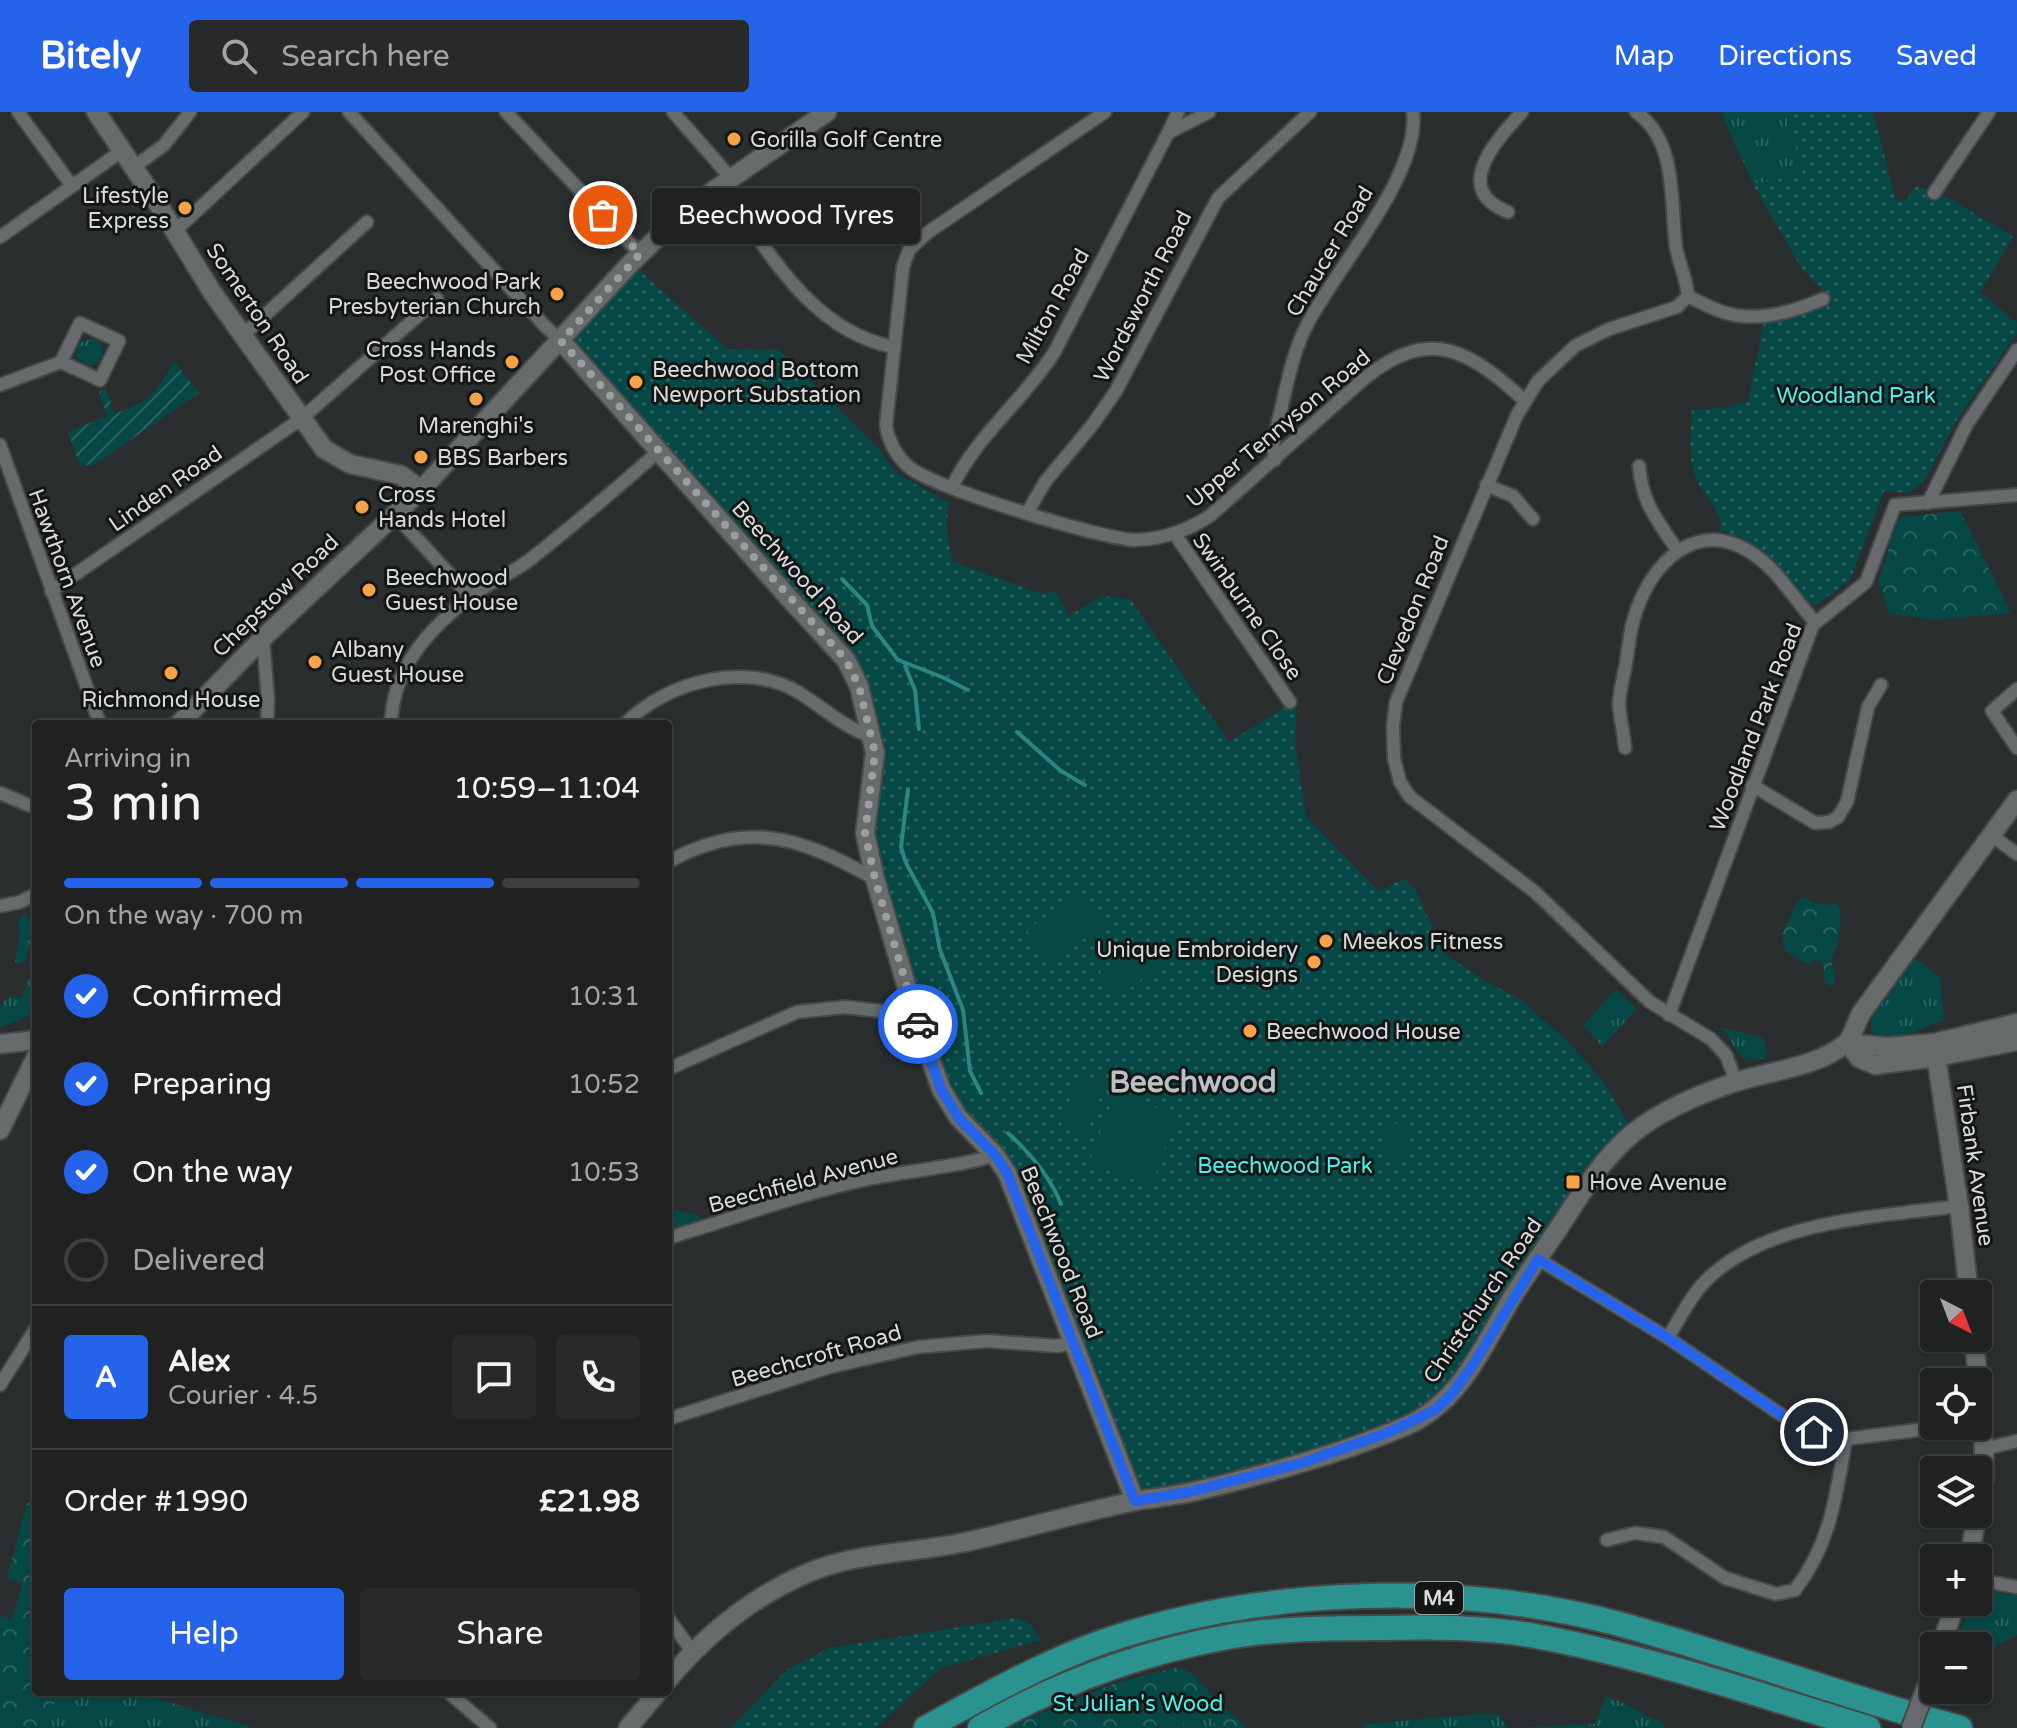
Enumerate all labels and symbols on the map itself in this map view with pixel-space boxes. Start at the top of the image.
place label: Gorilla Golf Centre [750,127,942,153]
marker: Gorilla Golf Centre [725,130,743,148]
pin [569,181,637,249]
street label: Chaucer Road [1281,181,1379,322]
place label: Lifestyle Express [82,183,169,234]
callout: Beechwood Tyres [651,187,919,243]
marker: Lifestyle Express [176,199,194,217]
street label: Wordsworth Road [1088,206,1197,387]
street label: Somerton Road [201,238,314,389]
street label: Milton Road [1010,244,1095,369]
place label: Beechwood Park Presbyterian Church [328,269,541,320]
marker: Beechwood Park Presbyterian Church [548,285,566,303]
place label: Cross Hands Post Office [366,337,496,388]
street label: Upper Tennyson Road [1181,344,1376,513]
marker: Cross Hands Post Office [503,353,521,371]
place label: Beechwood Bottom Newport Substation [652,357,861,408]
marker: Beechwood Bottom Newport Substation [627,373,645,391]
park label: Woodland Park [1776,383,1936,409]
marker: Marenghi's [467,390,485,408]
place label: Marenghi's [418,413,534,439]
street label: Linden Road [104,440,227,537]
place label: BBS Barbers [437,445,568,471]
marker: BBS Barbers [412,448,430,466]
place label: Cross Hands Hotel [378,482,506,533]
street label: Hawthorn Avenue [23,486,111,671]
street label: Beechwood Road [726,496,868,650]
marker: Cross Hands Hotel [353,498,371,516]
street label: Swinburne Close [1187,528,1308,685]
street label: Chepstow Road [207,529,344,663]
street label: Clevedon Road [1371,532,1455,689]
place label: Beechwood Guest House [385,565,518,616]
marker: Beechwood Guest House [360,581,378,599]
street label: Woodland Park Road [1704,620,1808,835]
place label: Albany Guest House [331,637,464,688]
marker: Albany Guest House [306,653,324,671]
marker: Richmond House [162,664,180,682]
place label: Richmond House [82,687,260,713]
place label: Meekos Fitness [1342,929,1503,955]
marker: Meekos Fitness [1317,932,1335,950]
place label: Unique Embroidery Designs [1096,937,1298,988]
marker: Unique Embroidery Designs [1305,953,1323,971]
courier [878,984,958,1064]
place label: Beechwood House [1266,1019,1461,1045]
marker: Beechwood House [1241,1022,1259,1040]
district label: Beechwood [1109,1064,1277,1101]
street label: Firbank Avenue [1951,1083,1999,1248]
street label: Beechfield Avenue [706,1143,901,1219]
park label: Beechwood Park [1197,1153,1373,1179]
street label: Beechwood Road [1015,1162,1108,1342]
place label: Hove Avenue [1589,1170,1727,1196]
marker: Hove Avenue [1564,1173,1582,1191]
street label: Christchurch Road [1418,1213,1548,1388]
north arrow [1920,1280,1992,1352]
street label: Beechcroft Road [728,1319,904,1393]
pin [1780,1398,1848,1466]
road number: M4 [1415,1582,1463,1614]
park label: St Julian's Wood [1053,1691,1223,1717]

